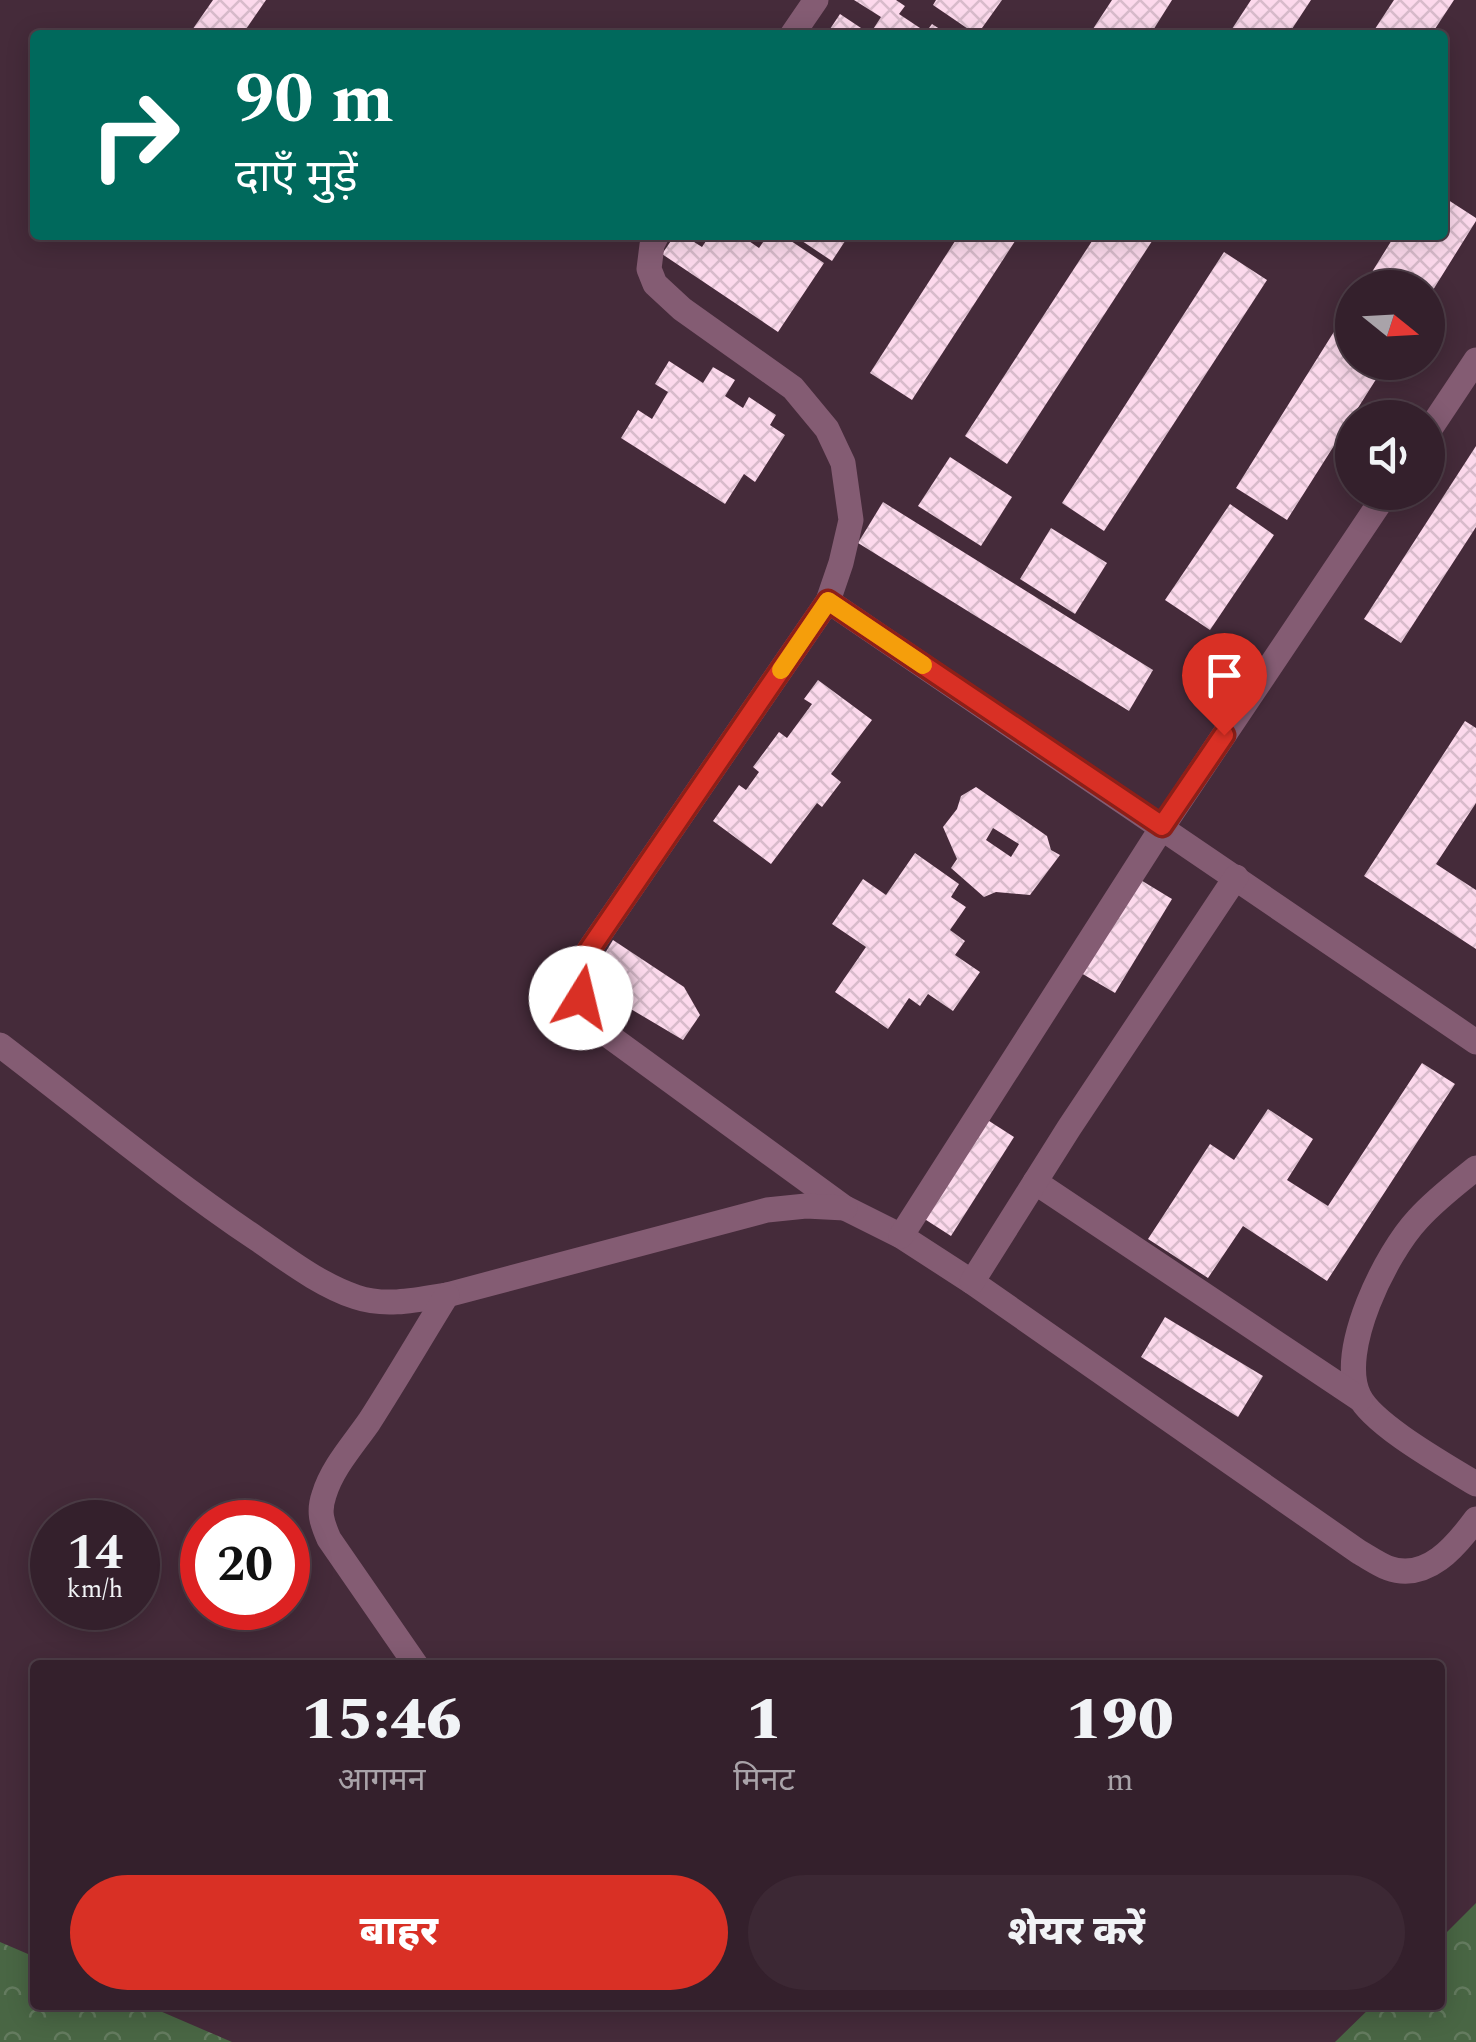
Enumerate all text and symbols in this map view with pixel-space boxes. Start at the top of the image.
text: 90 m [235,47,394,153]
icon: right [70,70,200,200]
text: दाएँ मुड़ें [235,143,358,212]
north arrow [1335,270,1445,380]
map controls [1335,270,1445,510]
button: sound [1335,400,1445,510]
pin [1182,633,1267,736]
icon: arrive [1197,648,1252,703]
position arrow [529,946,633,1050]
speed limit sign: 20 [180,1500,310,1630]
text: 14 [67,1515,123,1591]
text: km/h [67,1571,123,1609]
text: 15:46 [301,1674,462,1766]
text: 1 [746,1674,782,1766]
text: 190 [1066,1674,1174,1766]
text: आगमन [338,1756,425,1805]
text: मिनट [733,1756,795,1805]
text: m [1106,1756,1134,1805]
button: बाहर [70,1875,728,1990]
button: शेयर करें [748,1875,1405,1990]

